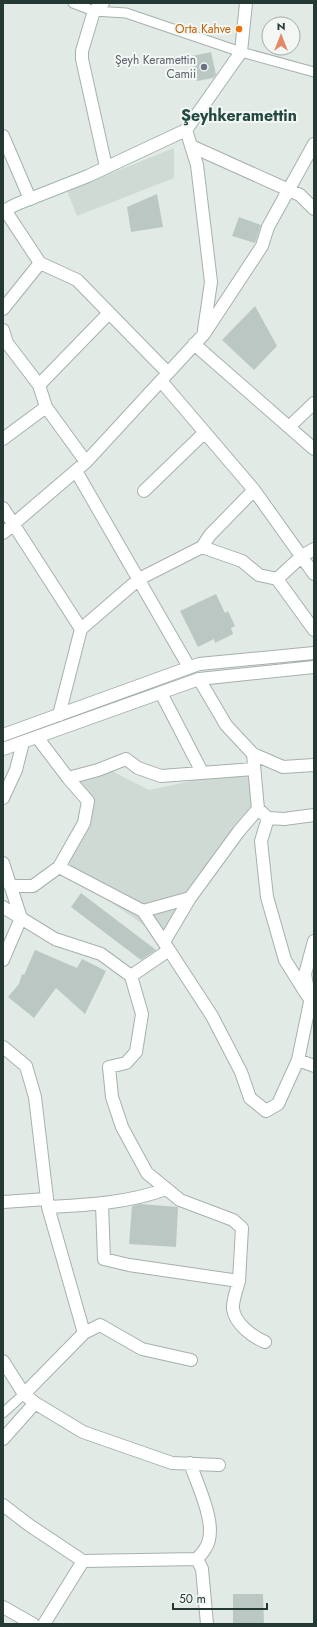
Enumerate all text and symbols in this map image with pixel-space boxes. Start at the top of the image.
north arrow [261,16,301,56]
text: N [277,18,285,34]
place label: Orta Kahve [175,20,231,38]
marker: Orta Kahve [234,24,244,34]
place label: Şeyh Keramettin Camii [115,51,196,83]
marker: Şeyh Keramettin Camii [199,62,209,72]
district label: Şeyhkeramettin [181,104,297,127]
scale bar [173,1585,267,1611]
text: 50 m [179,1590,206,1608]

